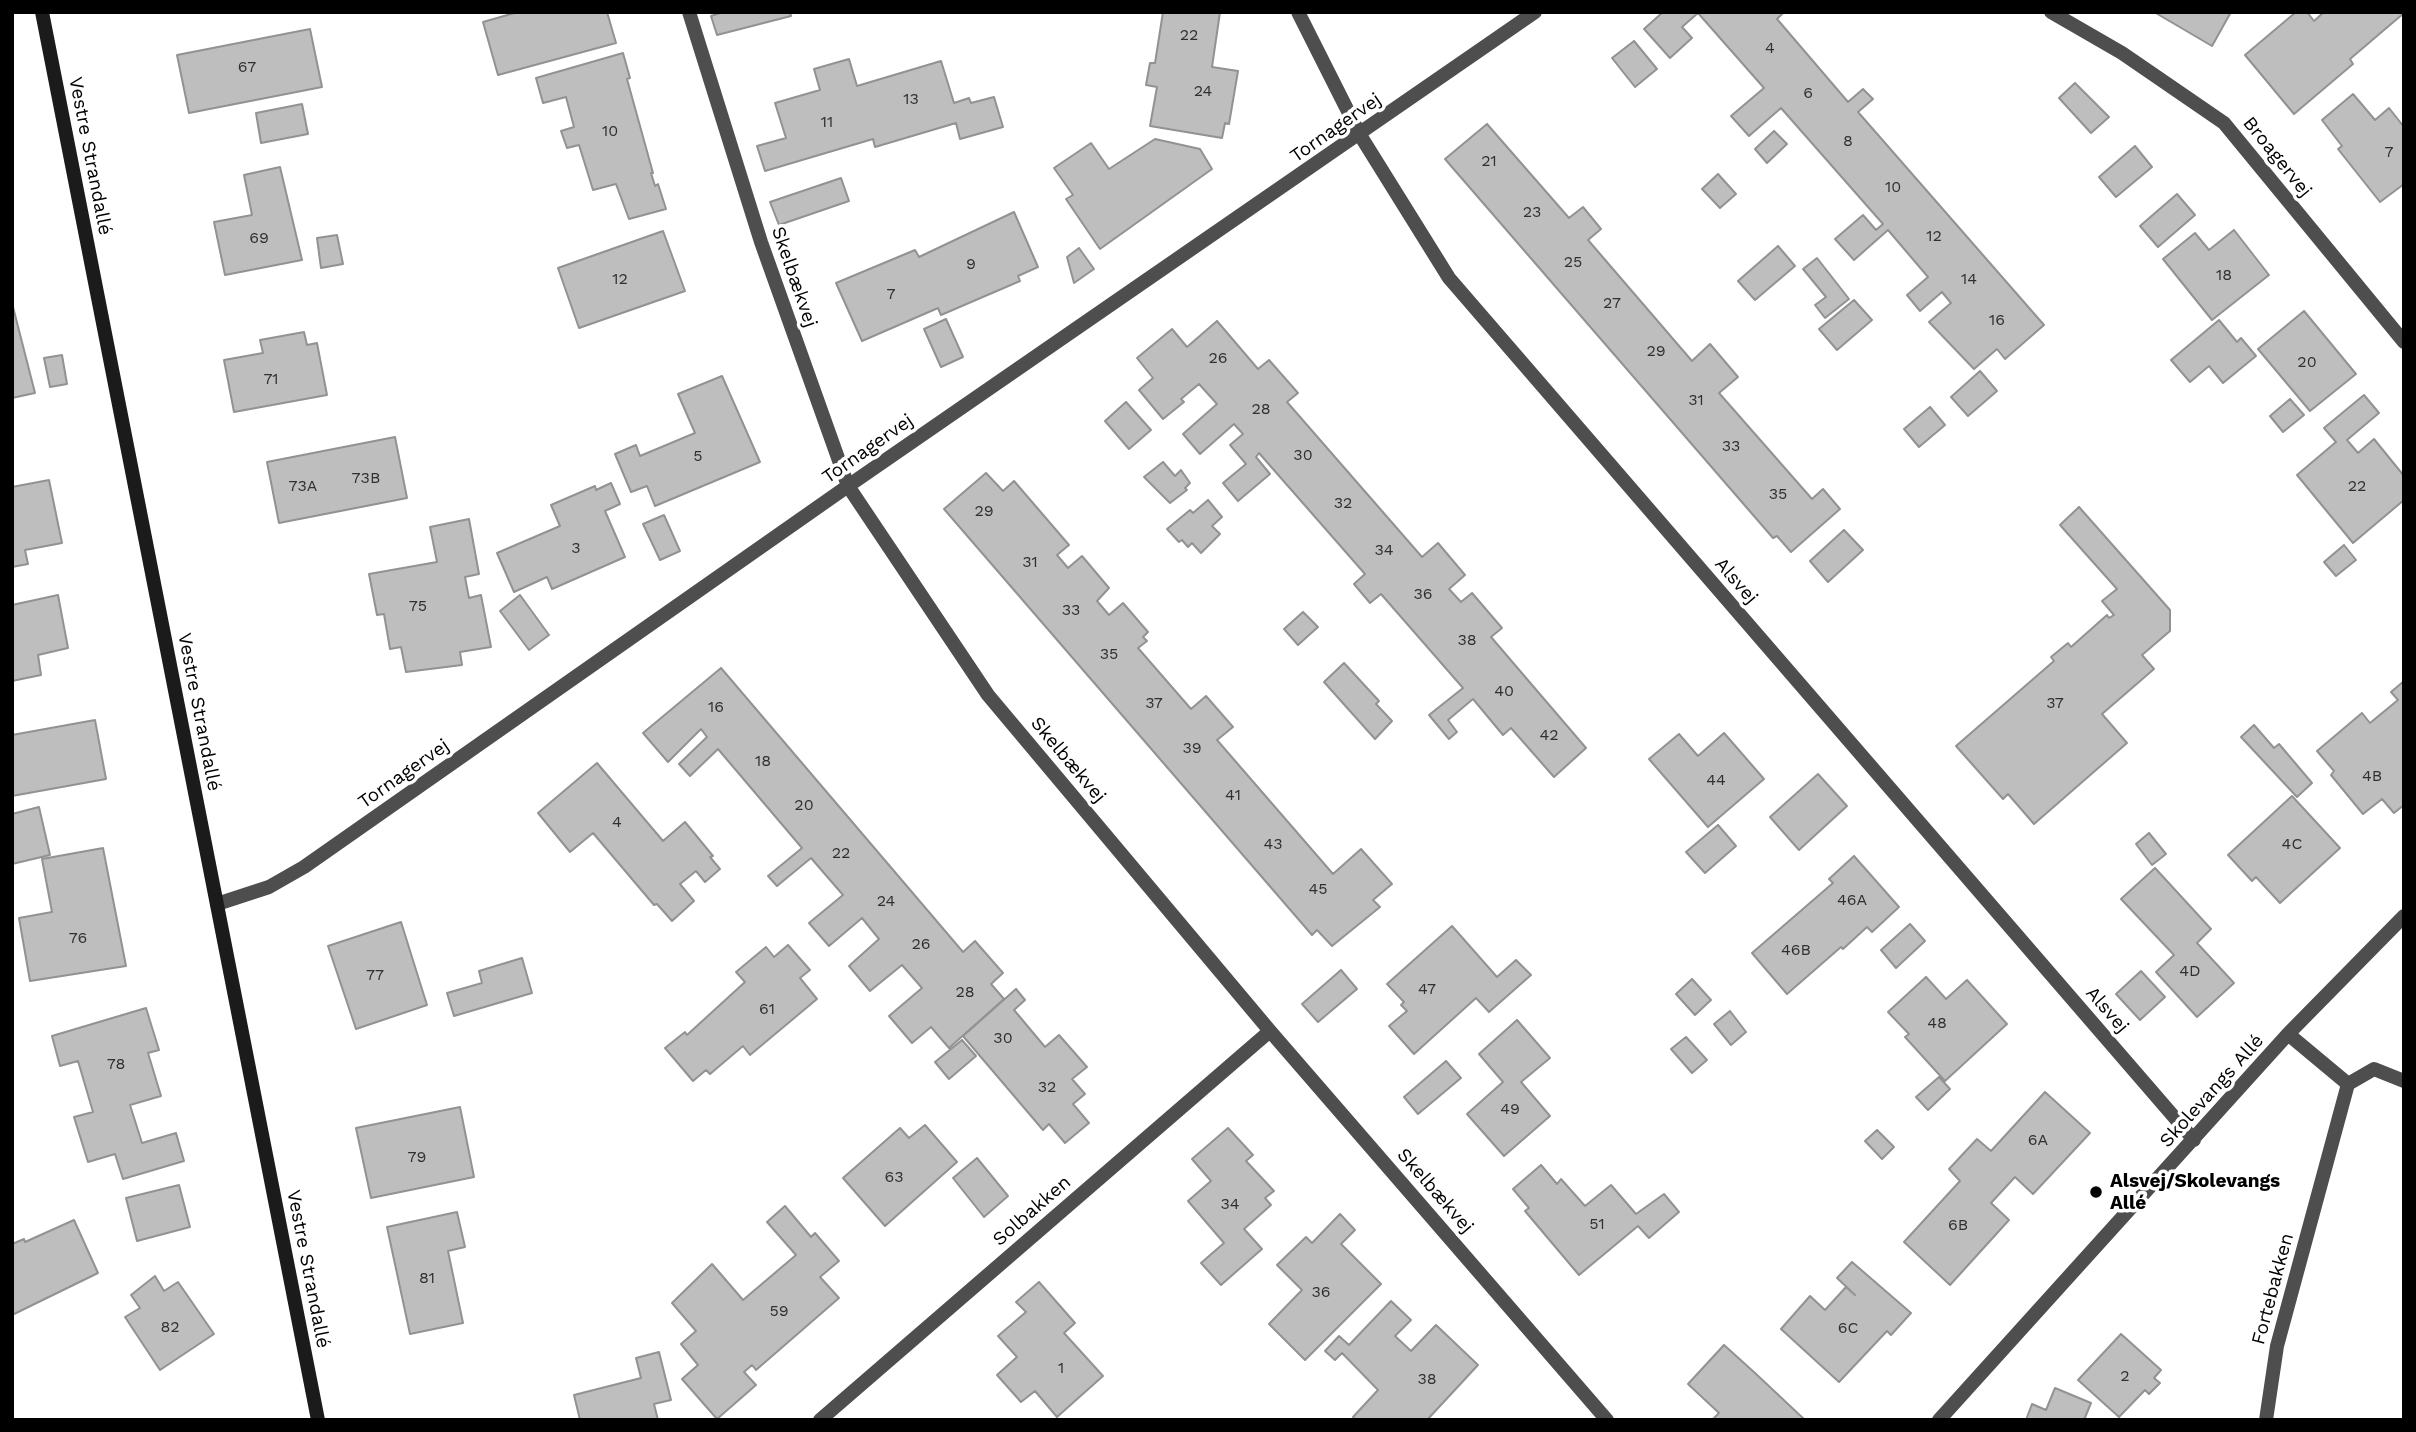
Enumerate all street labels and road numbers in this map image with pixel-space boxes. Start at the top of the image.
street label: Vestre Strandallé [63,75,117,237]
street label: Tornagervej [1286,88,1386,168]
street label: Broagervej [2238,112,2316,202]
street label: Skelbækvej [766,224,822,330]
street label: Tornagervej [818,409,918,489]
street label: Alsvej [1710,553,1762,609]
street label: Vestre Strandallé [172,631,226,793]
street label: Skelbækvej [1026,712,1110,808]
street label: Tornagervej [354,734,454,814]
street label: Alsvej [2081,982,2133,1038]
street label: Skolevangs Allé [2155,1030,2269,1152]
street label: Skelbækvej [1392,1144,1478,1238]
street label: Solbakken [988,1171,1076,1251]
street label: Vestre Strandallé [281,1188,335,1350]
street label: Fortebakken [2247,1231,2299,1347]

